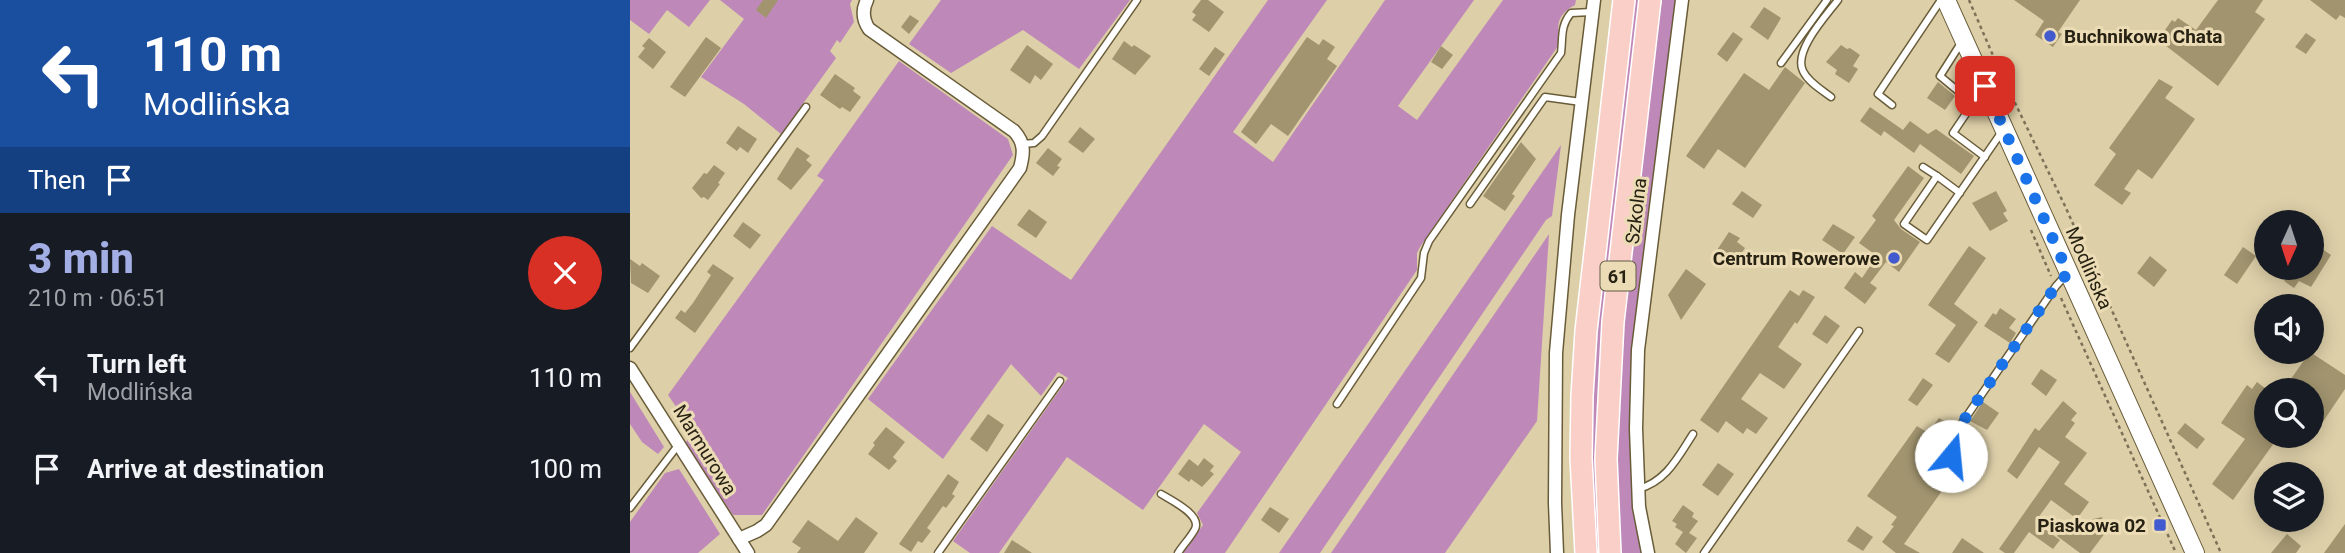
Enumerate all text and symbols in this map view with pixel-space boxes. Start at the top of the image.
place label: Buchnikowa Chata [2064,25,2223,48]
text: 110 m [143,26,282,83]
icon: left [28,28,119,119]
marker: Buchnikowa Chata [2042,28,2058,44]
pin [1955,56,2015,116]
icon: arrive [1966,67,2004,105]
text: Modlińska [143,85,291,123]
icon: arrive [100,161,138,199]
text: Then [28,165,86,195]
street label: Szkolna [1621,177,1651,245]
north arrow [2254,210,2324,280]
map controls [2254,210,2324,532]
street label: Modlińska [2061,223,2117,313]
text: 3 min [28,234,134,283]
button: close [528,236,602,310]
place label: Centrum Rowerowe [1713,247,1880,270]
marker: Centrum Rowerowe [1886,250,1902,266]
road number: 61 [1600,262,1636,290]
text: 210 m · 06:51 [28,285,167,312]
button: sound [2254,294,2324,364]
text: Turn left [87,349,186,379]
icon: left [28,359,66,397]
text: 110 m [529,363,602,393]
button: search [2254,378,2324,448]
text: Modlińska [87,379,193,406]
street label: Marmurowa [668,401,742,499]
position arrow [1914,419,1988,493]
icon: arrive [28,450,66,488]
text: Arrive at destination [87,454,324,484]
text: 100 m [529,454,602,484]
button: layers [2254,462,2324,532]
place label: Piaskowa 02 [2037,514,2146,537]
marker: Piaskowa 02 [2152,517,2168,533]

